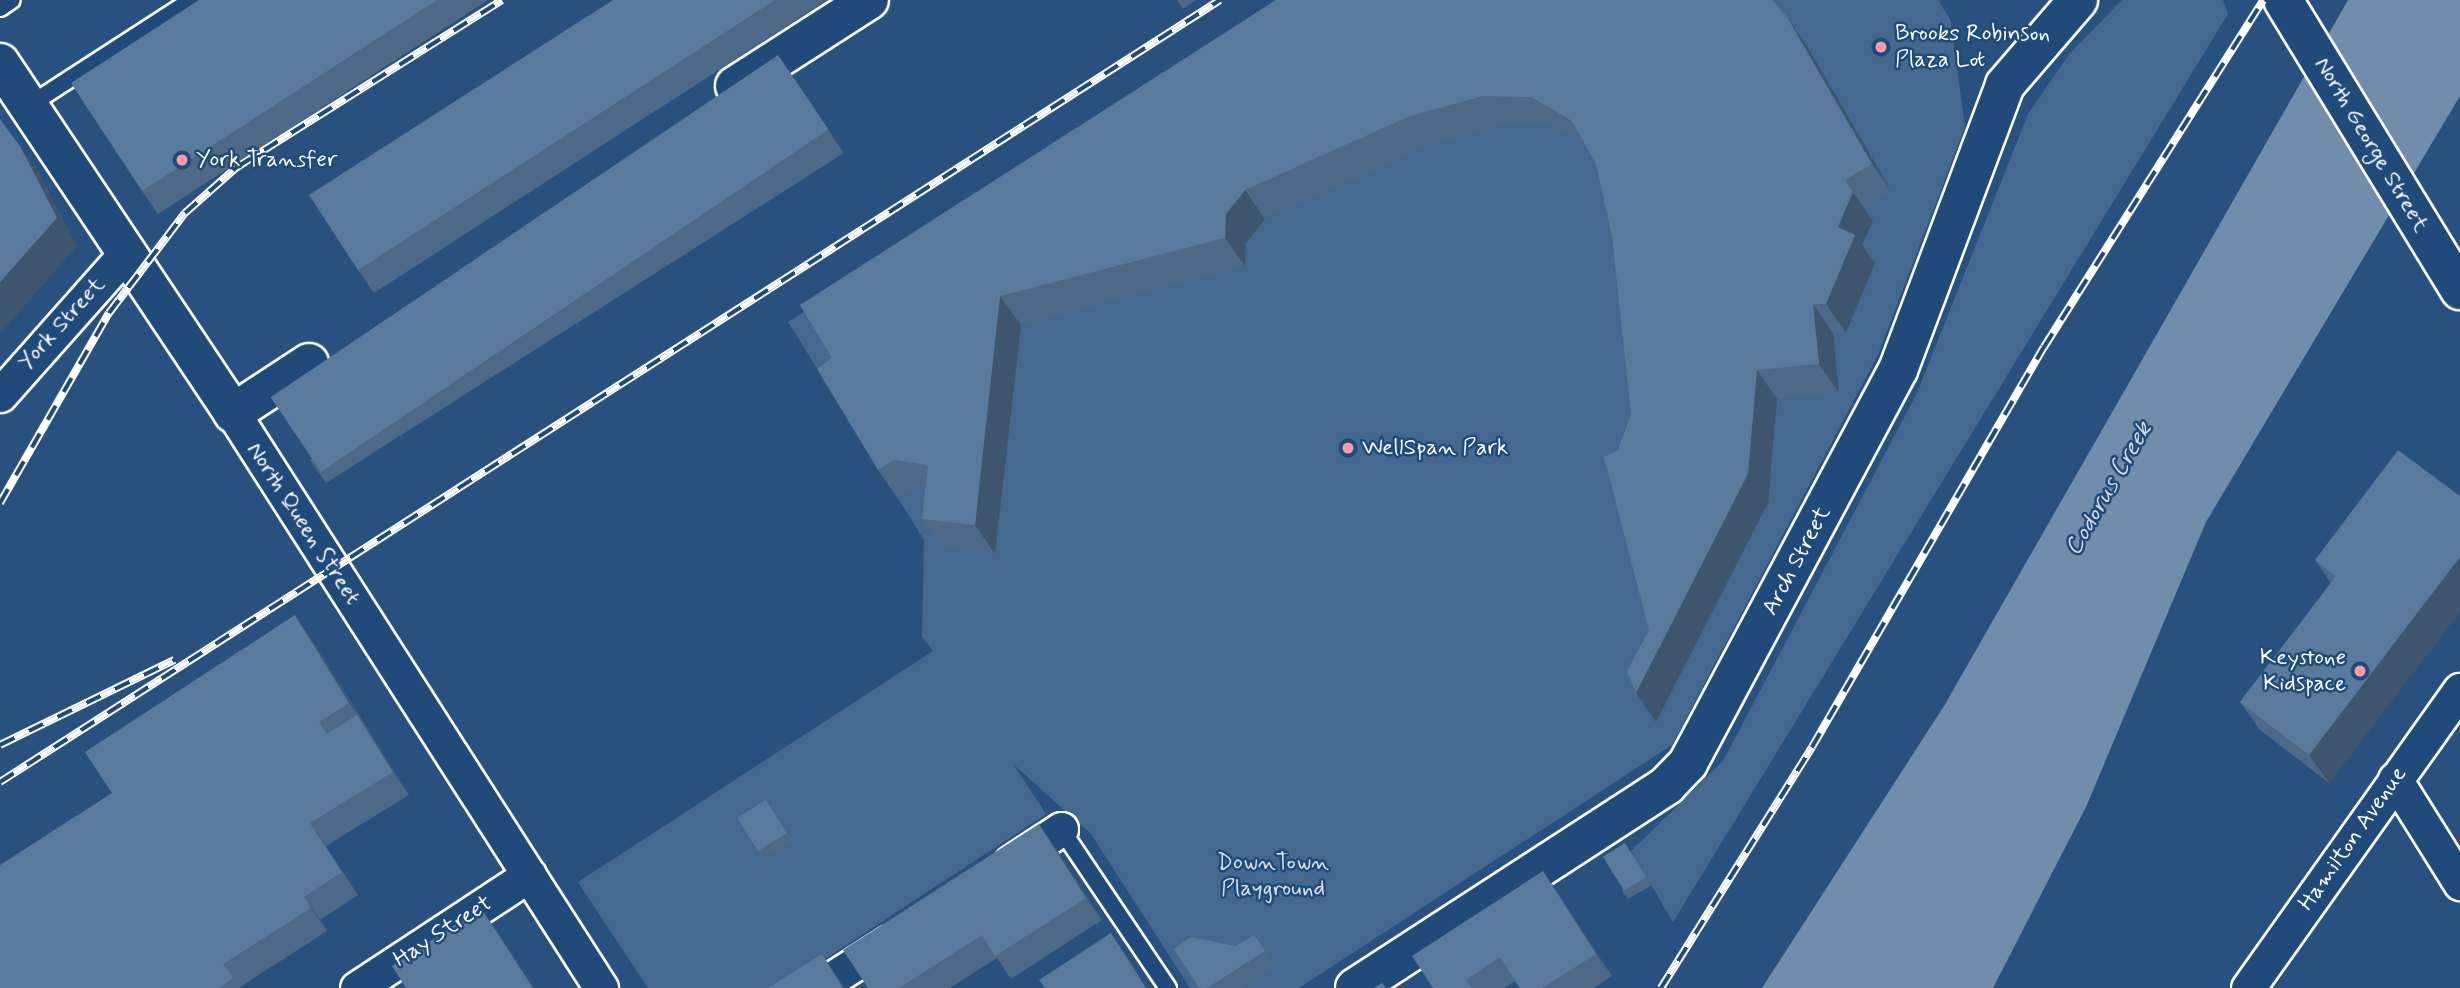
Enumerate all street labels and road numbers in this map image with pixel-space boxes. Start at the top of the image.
street label: North George Street [2308,52,2434,238]
street label: York Street [13,272,111,376]
street label: North Queen Street [239,436,367,612]
street label: Arch Street [1757,502,1837,620]
street label: Hamilton Avenue [2293,761,2413,917]
street label: Hay Street [389,890,497,974]

